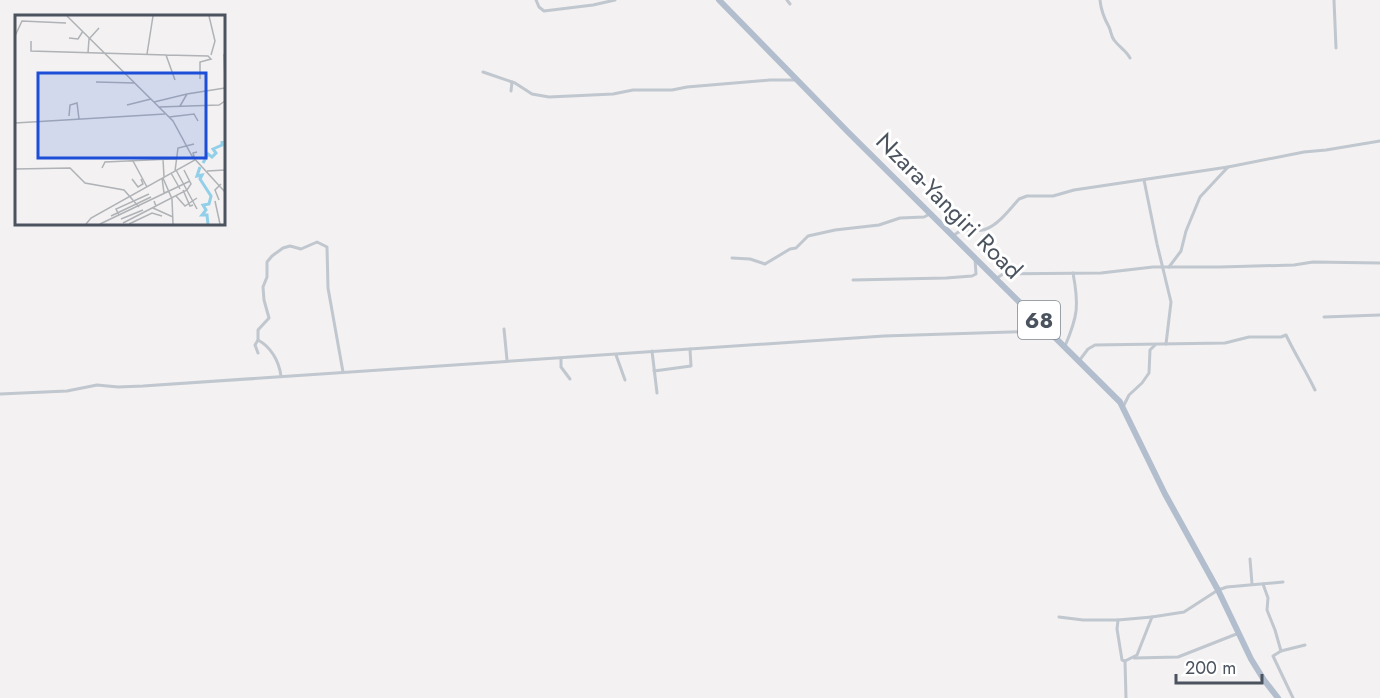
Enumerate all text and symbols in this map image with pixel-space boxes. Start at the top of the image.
inset map [15,15,225,225]
street label: Nzara-Yangiri Road [868,124,1031,287]
road number: 68 [1018,301,1060,339]
scale bar [1176,647,1262,685]
text: 200 m [1185,655,1236,681]

